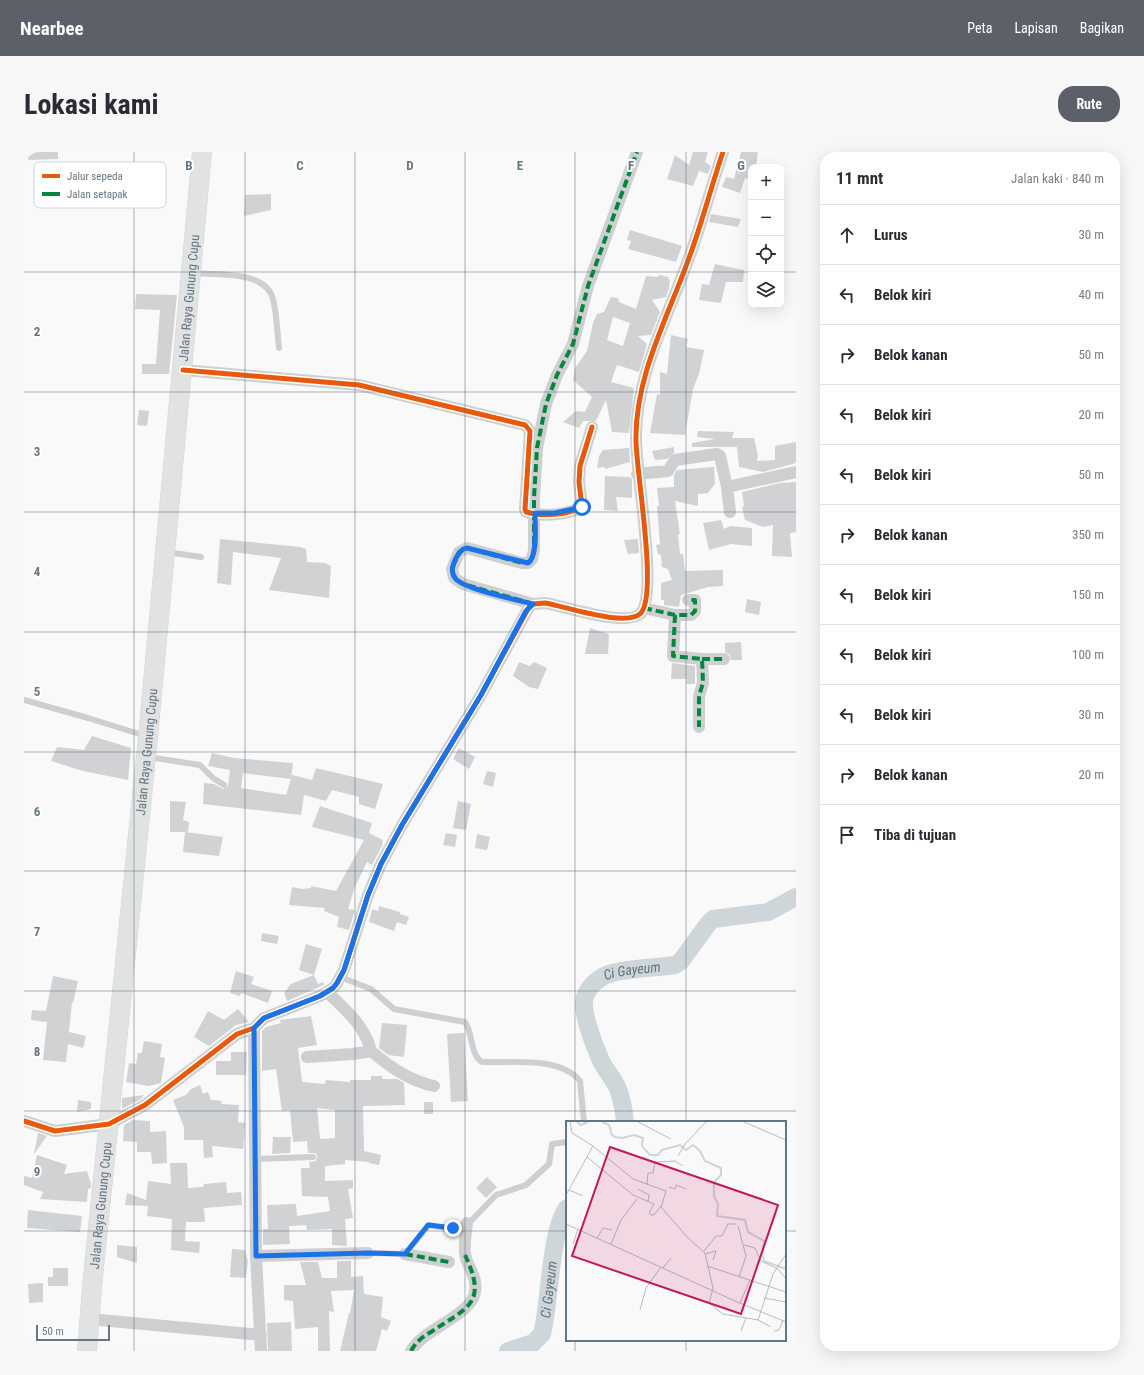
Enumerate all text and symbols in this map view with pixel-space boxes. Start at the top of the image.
text: Nearbee [20,17,84,40]
text: Peta [967,20,992,36]
text: Lapisan [1014,20,1058,36]
text: Bagikan [1080,20,1124,36]
button: Rute [1058,86,1120,122]
text: Lokasi kami [24,88,159,121]
text: B [185,158,193,173]
text: C [296,158,304,173]
text: D [406,158,414,173]
text: E [517,158,524,173]
text: F [628,158,634,173]
text: G [737,158,745,173]
legend [34,162,166,208]
map controls [748,164,784,308]
button: + [748,164,784,200]
text: 11 mnt [836,168,883,188]
text: Jalur sepeda [67,170,123,183]
text: Jalan kaki · 840 m [1011,171,1104,186]
text: Jalan setapak [67,188,128,201]
button: − [748,200,784,236]
icon: ahead [836,224,858,246]
text: Lurus [874,226,908,244]
text: 30 m [1078,227,1104,242]
street label: Jalan Raya Gunung Cupu [175,234,202,362]
button: locate [748,236,784,272]
button: layers [748,272,784,308]
icon: left [836,284,858,306]
text: Belok kiri [874,286,931,304]
text: 40 m [1078,287,1104,302]
text: 2 [34,324,41,339]
icon: right [836,344,858,366]
text: Belok kanan [874,346,948,364]
text: 50 m [1078,347,1104,362]
icon: left [836,404,858,426]
text: Belok kiri [874,406,931,424]
text: 20 m [1078,407,1104,422]
text: 3 [34,444,40,459]
icon: left [836,464,858,486]
text: Belok kiri [874,466,931,484]
text: 50 m [1078,467,1104,482]
route start [573,498,591,516]
icon: right [836,524,858,546]
text: Belok kanan [874,526,948,544]
text: 350 m [1072,527,1104,542]
text: 4 [34,564,41,579]
icon: left [836,584,858,606]
text: Belok kiri [874,586,931,604]
text: 150 m [1072,587,1104,602]
icon: left [836,644,858,666]
text: Belok kiri [874,646,931,664]
text: 100 m [1072,647,1104,662]
text: 5 [34,684,41,699]
street label: Jalan Raya Gunung Cupu [133,688,160,816]
icon: left [836,704,858,726]
text: Belok kiri [874,706,931,724]
text: 30 m [1078,707,1104,722]
icon: right [836,764,858,786]
text: Belok kanan [874,766,948,784]
text: 20 m [1078,767,1104,782]
text: 6 [34,804,41,819]
icon: arrive [836,824,858,846]
text: Tiba di tujuan [874,826,956,844]
text: 7 [34,924,41,939]
water label: Ci Gayeum [601,959,661,983]
text: 8 [34,1044,40,1059]
inset map [566,1121,786,1341]
street label: Jalan Raya Gunung Cupu [86,1142,114,1270]
text: 9 [34,1164,40,1179]
route end [444,1219,462,1237]
water label: Ci Gayeum [537,1260,560,1319]
scale bar [36,1323,110,1342]
text: 50 m [42,1325,64,1338]

